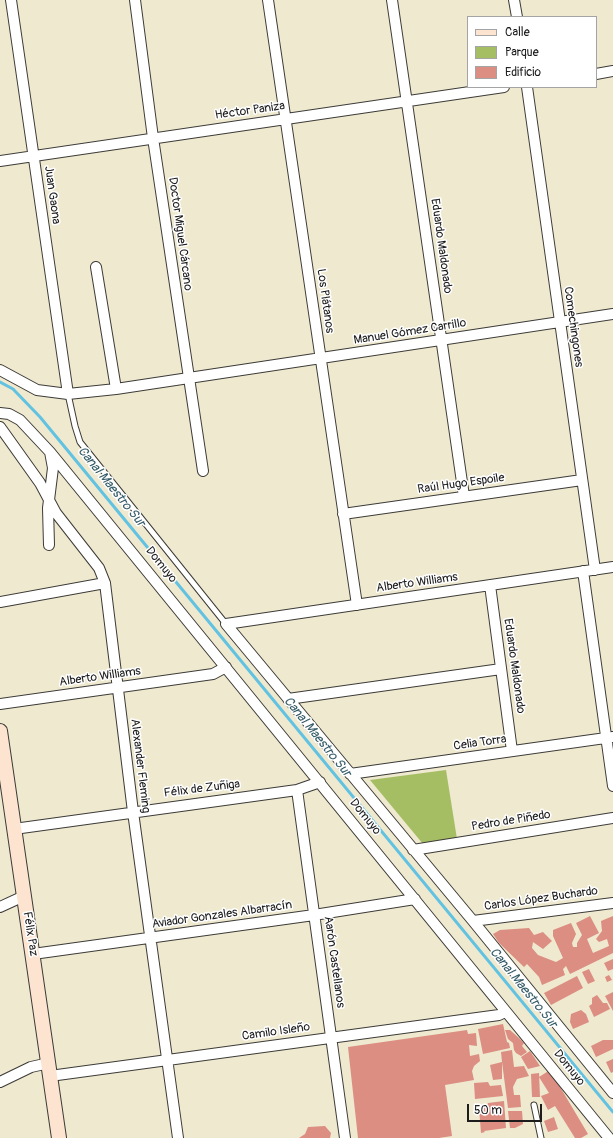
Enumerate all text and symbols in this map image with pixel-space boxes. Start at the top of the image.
legend [467,16,597,88]
text: Calle [505,25,530,40]
text: Parque [505,45,539,60]
text: Edificio [505,65,541,80]
street label: Héctor Paniza [214,99,286,123]
street label: Juan Gaona [41,165,63,225]
street label: Doctor Miguel Cárcano [165,176,195,292]
street label: Eduardo Maldonado [427,197,455,295]
street label: Los Plátanos [313,268,337,334]
street label: Comechingones [560,286,586,368]
street label: Manuel Gómez Carrillo [353,316,467,348]
water label: Canal Maestro Sur [74,444,148,530]
street label: Raúl Hugo Espoile [417,471,505,497]
street label: Domuyo [142,544,180,586]
street label: Alberto Williams [375,570,459,596]
street label: Eduardo Maldonado [500,617,528,715]
street label: Alberto Williams [58,664,142,690]
water label: Canal Maestro Sur [280,694,354,780]
street label: Alexander Fleming [127,718,153,814]
street label: Celia Torra [453,732,507,754]
street label: Félix de Zuñiga [163,777,241,801]
street label: Domuyo [346,796,384,838]
street label: Pedro de Piñedo [471,808,551,834]
street label: Carlos López Buchardo [483,884,599,914]
street label: Aviador Gonzales Albarracín [151,898,293,932]
street label: Félix Paz [19,911,41,957]
street label: Aarón Castellanos [320,915,348,1009]
water label: Canal Maestro Sur [486,945,560,1031]
street label: Camilo Isleño [241,1020,311,1044]
street label: Domuyo [550,1047,588,1089]
scale bar [469,1096,544,1122]
text: 50 m [474,1103,502,1118]

